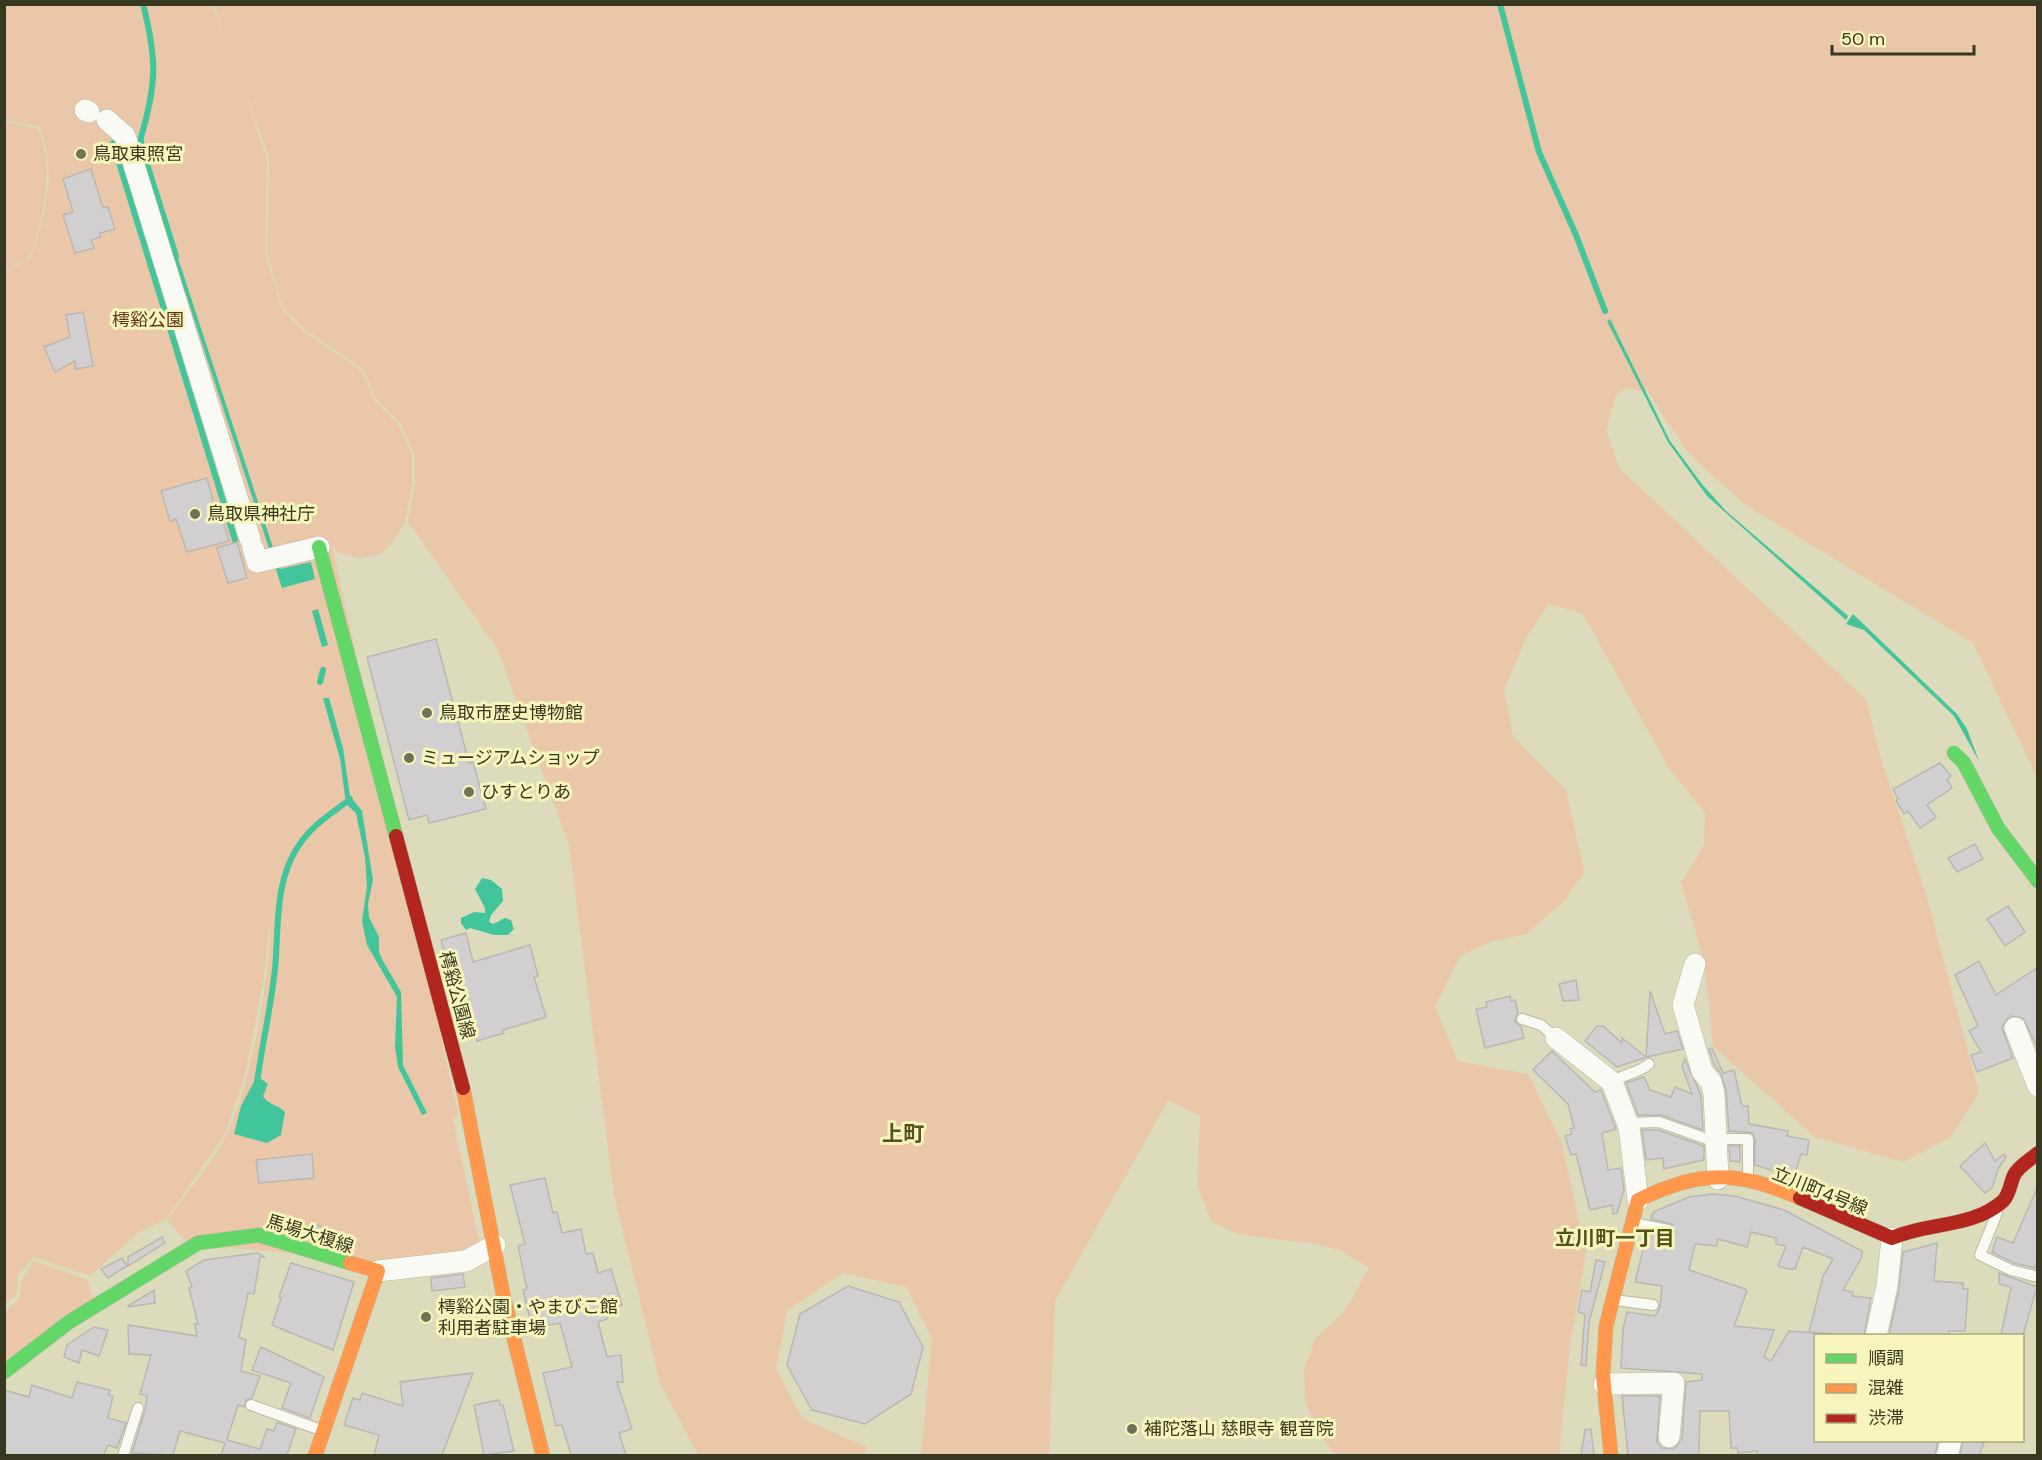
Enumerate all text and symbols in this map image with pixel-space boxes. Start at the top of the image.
scale bar [1832,18,1974,56]
text: 50 m [1841,27,1885,51]
place label: 鳥取東照宮 [93,142,183,166]
marker: 鳥取東照宮 [74,147,88,161]
park label: 樗谿公園 [112,308,184,332]
place label: 鳥取県神社庁 [207,502,315,526]
marker: 鳥取県神社庁 [188,507,202,521]
place label: 鳥取市歴史博物館 [439,701,583,725]
marker: 鳥取市歴史博物館 [420,706,434,720]
place label: ミュージアムショップ [421,746,599,770]
marker: ミュージアムショップ [402,751,416,765]
place label: ひすとりあ [481,780,571,804]
marker: ひすとりあ [462,785,476,799]
street label: 樗谿公園線 [434,948,480,1042]
district label: 上町 [882,1120,924,1148]
street label: 立川町4号線 [1769,1161,1871,1221]
street label: 馬場大榎線 [263,1209,357,1259]
district label: 立川町一丁目 [1555,1225,1675,1251]
place label: 樗谿公園・やまびこ館 利用者駐車場 [438,1295,618,1340]
marker: 樗谿公園・やまびこ館 利用者駐車場 [419,1310,433,1324]
legend [1814,1334,2024,1442]
text: 順調 [1868,1346,1904,1370]
text: 混雑 [1868,1376,1904,1400]
text: 渋滞 [1868,1406,1904,1430]
place label: 補陀落山 慈眼寺 観音院 [1144,1417,1334,1441]
marker: 補陀落山 慈眼寺 観音院 [1125,1422,1139,1436]

